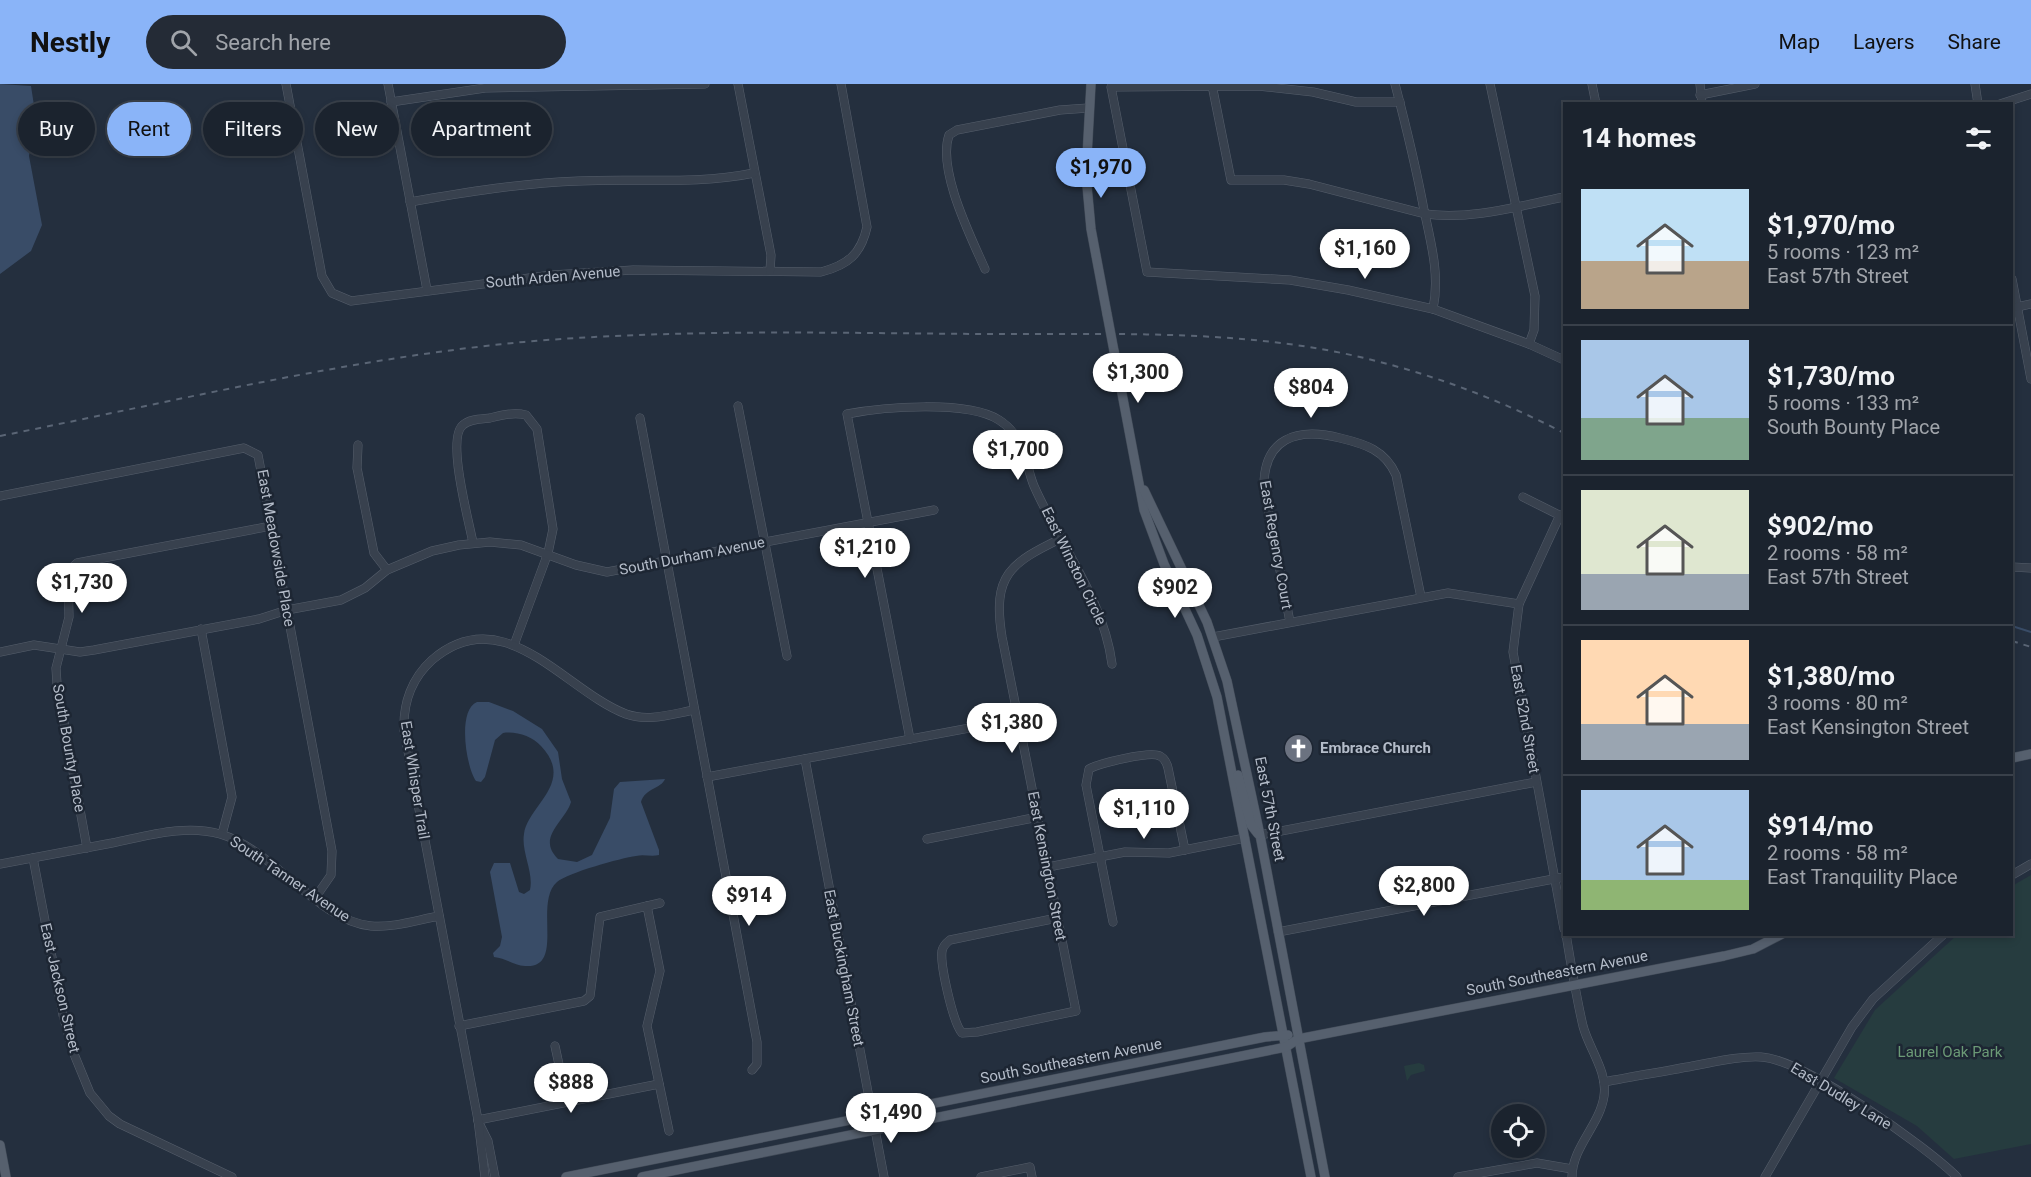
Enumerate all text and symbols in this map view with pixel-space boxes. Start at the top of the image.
search box [146,15,566,69]
text: Nestly [30,26,110,59]
icon: search [167,26,200,59]
text: Search here [215,30,331,55]
text: Map [1778,30,1820,54]
text: Layers [1853,30,1914,54]
text: Share [1947,30,2001,54]
chip: Buy [18,102,95,156]
chip: Rent [107,102,191,156]
chip: Filters [203,102,303,156]
chip: New [315,102,399,156]
chip: Apartment [411,102,552,156]
icon: filters [1962,122,1995,155]
text: 14 homes [1581,123,1696,153]
pin: $1,970 [1052,148,1150,199]
text: $1,970 [1070,155,1132,179]
text: $1,970/mo [1767,210,1895,240]
icon: home [1629,213,1701,285]
pin: $1,160 [1316,229,1414,280]
text: $1,160 [1334,236,1396,260]
text: 5 rooms · 123 m² [1767,240,1919,264]
street label: South Arden Avenue [485,262,621,292]
text: East 57th Street [1767,264,1909,288]
pin: $1,300 [1089,353,1187,404]
text: $1,300 [1107,360,1169,384]
text: $1,730/mo [1767,361,1895,391]
icon: home [1629,364,1701,436]
pin: $804 [1275,368,1347,419]
text: $804 [1288,375,1334,399]
text: 5 rooms · 133 m² [1767,391,1919,415]
text: South Bounty Place [1767,415,1940,439]
pin: $1,700 [969,430,1067,481]
text: $1,700 [987,437,1049,461]
street label: East Meadowside Place [253,468,299,628]
street label: East Regency Court [1256,479,1296,611]
street label: East Winston Circle [1038,504,1110,628]
text: $902/mo [1767,511,1874,541]
icon: home [1629,514,1701,586]
pin: $1,210 [816,528,914,579]
street label: South Durham Avenue [618,533,766,579]
text: $1,210 [834,535,896,559]
text: 2 rooms · 58 m² [1767,541,1908,565]
pin: $1,730 [33,563,131,614]
text: East 57th Street [1767,565,1909,589]
pin: $902 [1139,568,1211,619]
text: $1,730 [51,570,113,594]
text: $902 [1152,575,1198,599]
text: $1,380/mo [1767,661,1895,691]
street label: East 52nd Street [1507,663,1543,775]
icon: home [1629,664,1701,736]
street label: South Bounty Place [49,682,89,814]
text: 3 rooms · 80 m² [1767,691,1908,715]
pin: $1,380 [963,703,1061,754]
text: $1,380 [981,710,1043,734]
text: East Kensington Street [1767,715,1969,739]
street label: East Whisper Trail [397,720,433,840]
church icon: Embrace Church [1283,732,1315,764]
place label: Embrace Church [1320,739,1431,757]
street label: East 57th Street [1251,755,1289,863]
pin: $1,110 [1095,789,1193,840]
street label: East Kensington Street [1024,790,1070,942]
text: $1,110 [1113,796,1175,820]
text: $914/mo [1767,811,1874,841]
icon: home [1629,814,1701,886]
street label: South Tanner Avenue [227,832,354,926]
text: 2 rooms · 58 m² [1767,841,1908,865]
text: East Tranquility Place [1767,865,1958,889]
pin: $2,800 [1375,866,1473,917]
text: $2,800 [1393,873,1455,897]
pin: $914 [713,876,785,927]
text: $914 [726,883,772,907]
street label: East Buckingham Street [820,888,868,1048]
street label: East Jackson Street [36,921,84,1055]
street label: South Southeastern Avenue [1465,947,1649,999]
street label: South Southeastern Avenue [979,1035,1163,1087]
park label: Laurel Oak Park [1898,1043,2003,1061]
street label: East Dudley Lane [1787,1059,1895,1133]
pin: $888 [535,1063,607,1114]
text: $888 [548,1070,594,1094]
pin: $1,490 [842,1093,940,1144]
text: $1,490 [860,1100,922,1124]
map controls [1491,1104,1545,1158]
button: locate [1491,1104,1545,1158]

